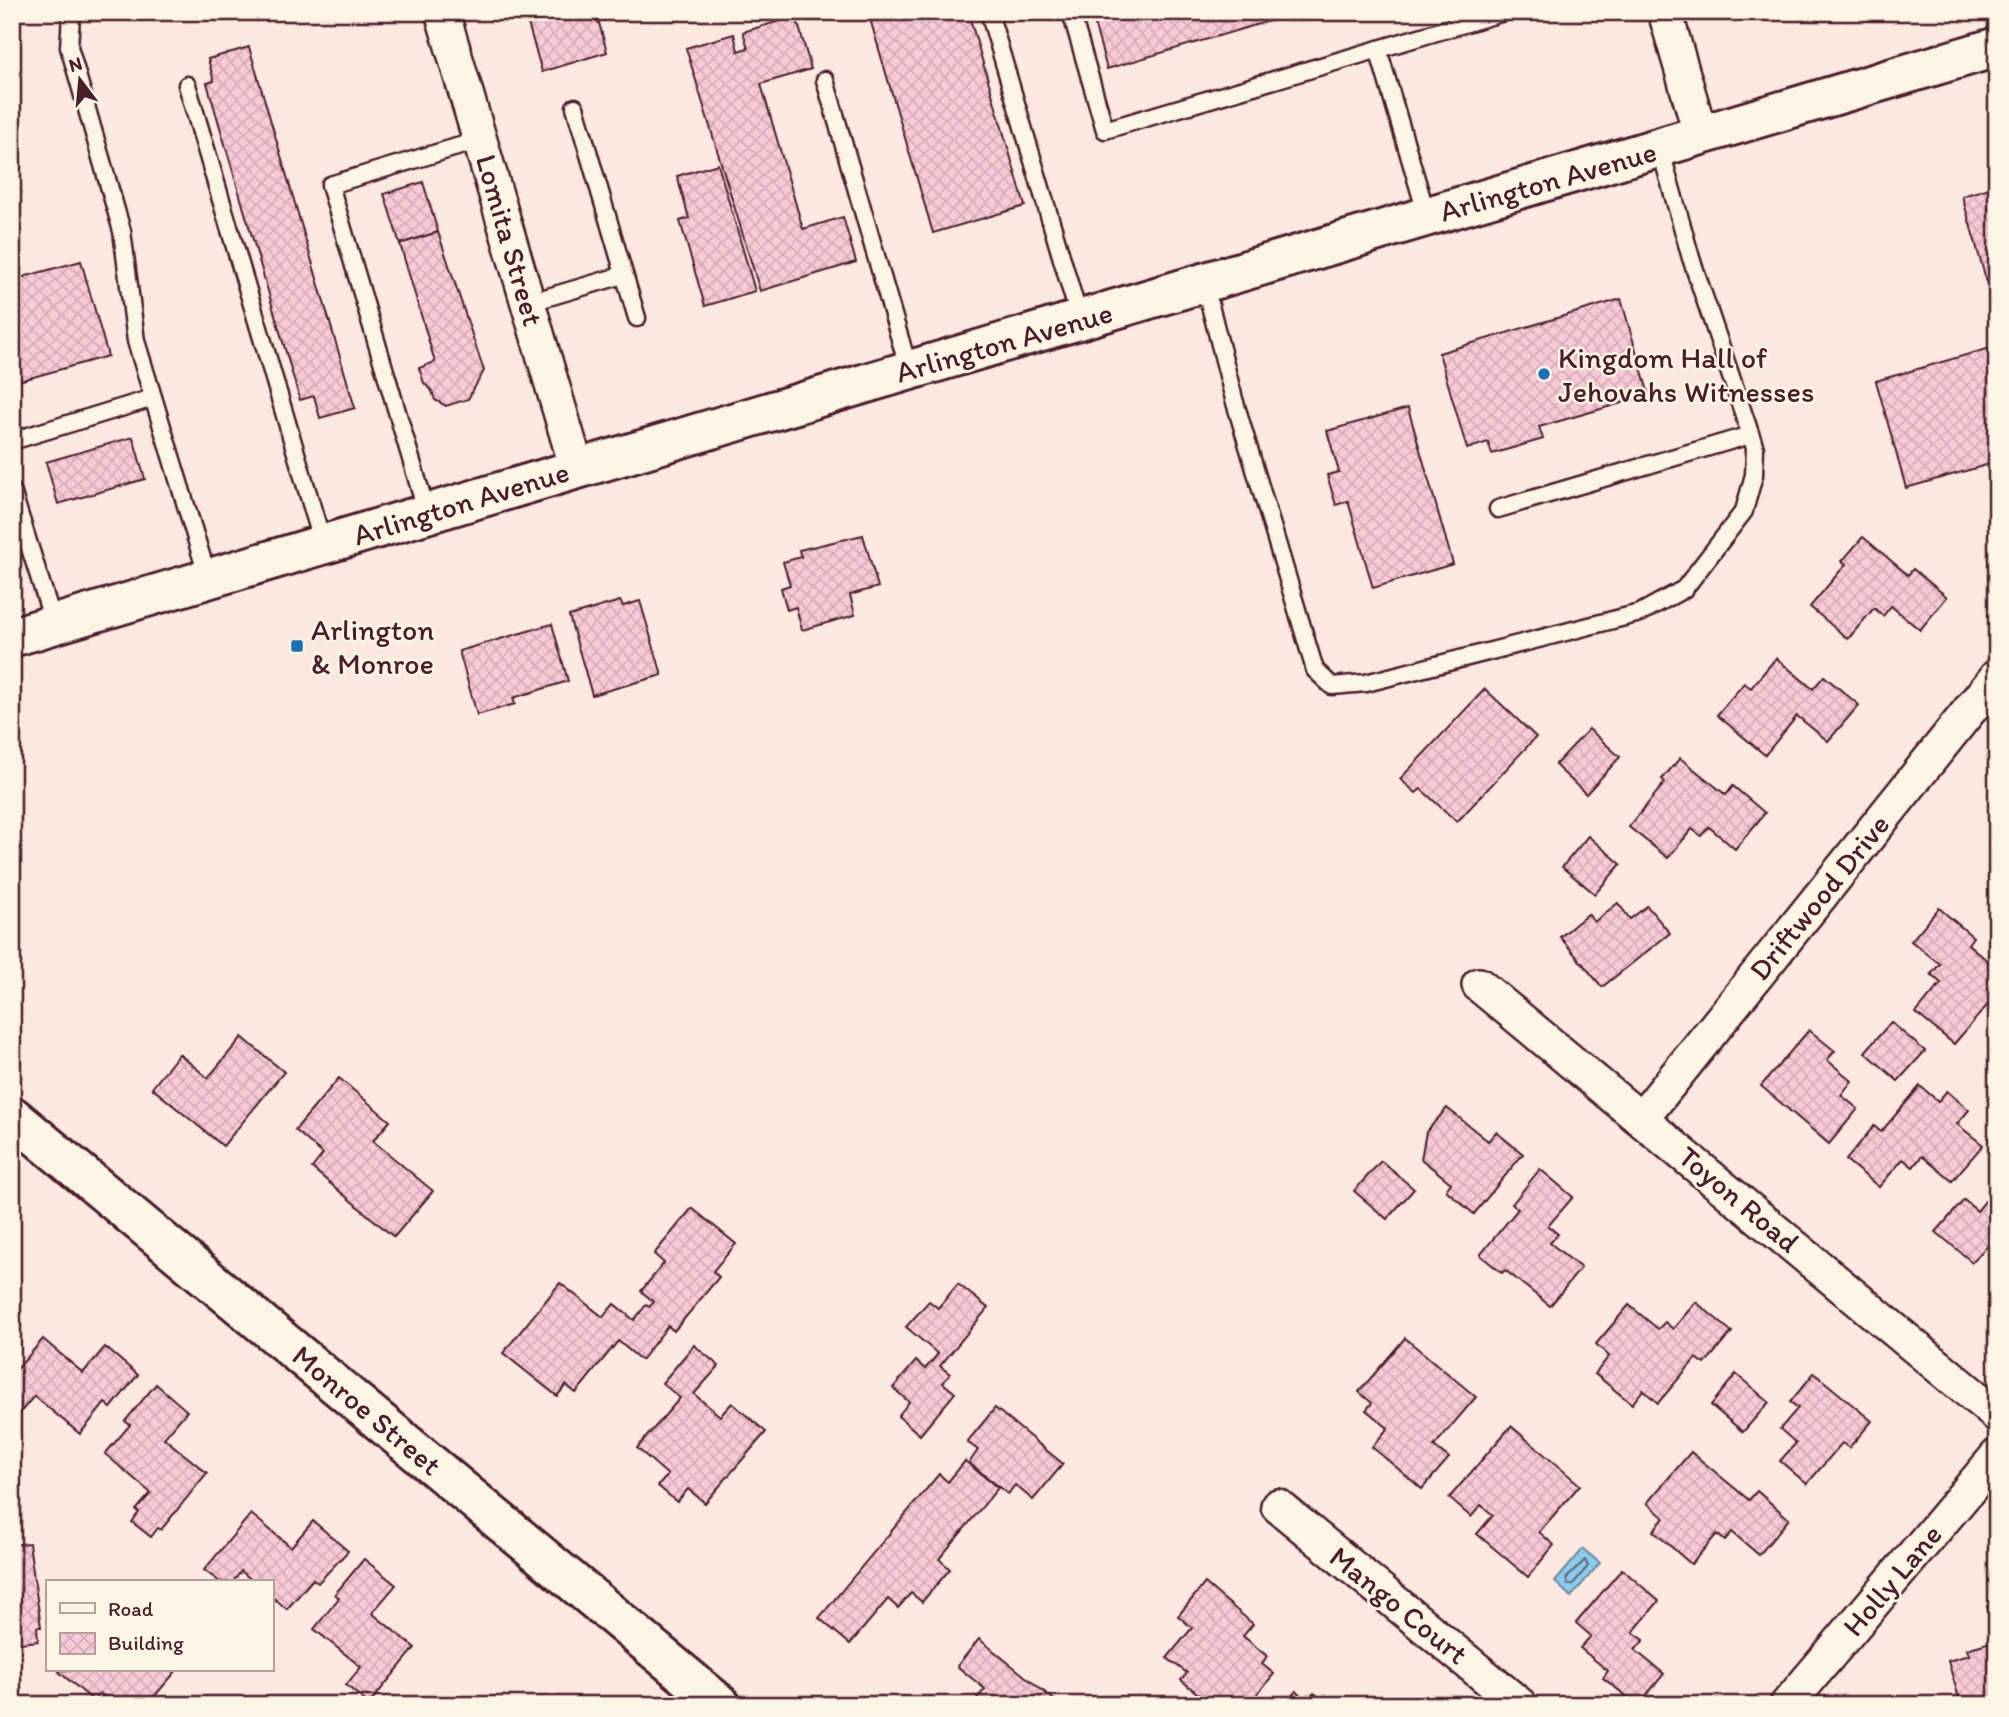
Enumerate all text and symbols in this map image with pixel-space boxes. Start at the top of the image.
north arrow [46,46,116,116]
text: N [66,51,85,77]
street label: Arlington Avenue [1435,132,1661,230]
street label: Lomita Street [468,150,552,330]
street label: Arlington Avenue [891,293,1117,391]
place label: Kingdom Hall of Jehovahs Witnesses [1558,339,1814,410]
marker: Kingdom Hall of Jehovahs Witnesses [1536,366,1552,382]
street label: Arlington Avenue [349,453,573,553]
place label: Arlington & Monroe [311,611,434,682]
marker: Arlington & Monroe [289,638,305,654]
street label: Driftwood Drive [1741,806,1897,988]
street label: Toyon Road [1671,1138,1807,1260]
street label: Monroe Street [285,1337,449,1483]
street label: Holly Lane [1834,1516,1950,1644]
street label: Mango Court [1322,1538,1476,1672]
legend [46,1580,273,1672]
text: Road [108,1596,154,1621]
text: Building [108,1630,184,1655]

